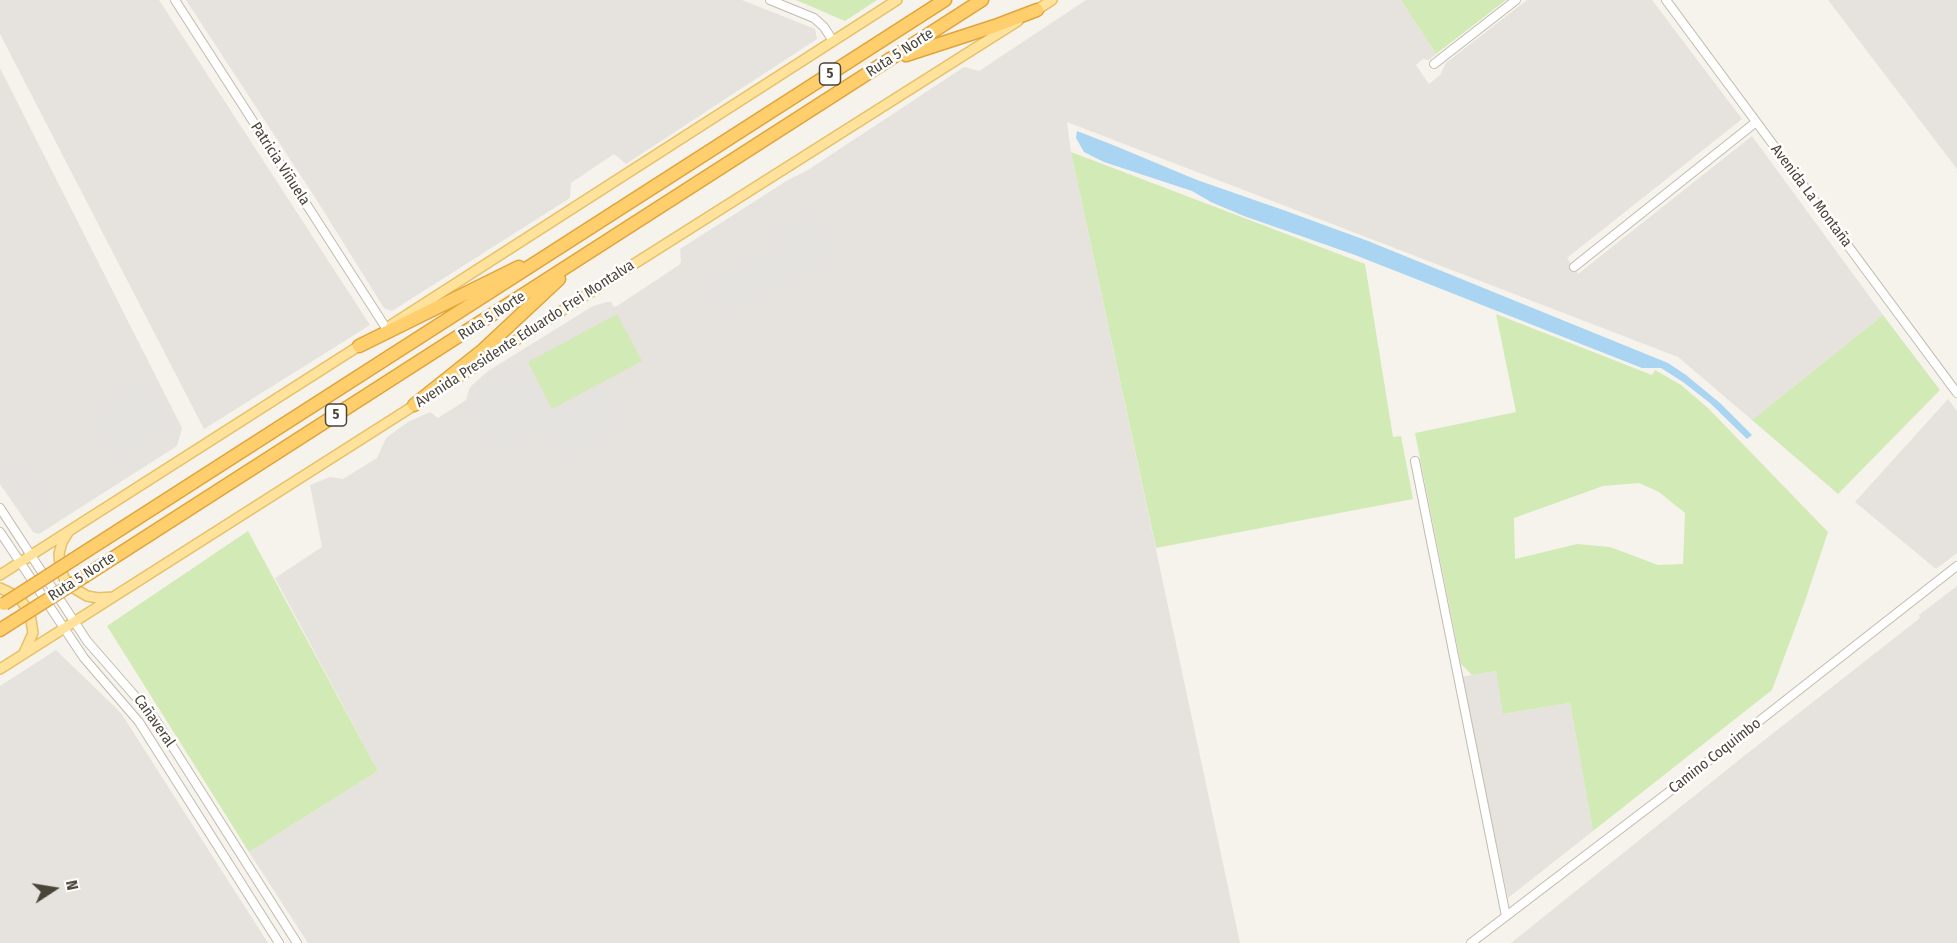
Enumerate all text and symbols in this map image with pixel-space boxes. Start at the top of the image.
street label: Ruta 5 Norte [863,25,937,81]
road number: 5 [820,63,840,85]
street label: Patricia Viñuela [247,119,313,209]
street label: Avenida La Montaña [1767,141,1855,251]
street label: Avenida Presidente Eduardo Frei Montalva [412,256,638,412]
street label: Ruta 5 Norte [455,288,529,344]
road number: 5 [326,404,346,426]
street label: Ruta 5 Norte [45,549,119,605]
street label: Cañaveral [129,691,179,751]
street label: Camino Coquimbo [1665,715,1765,797]
north arrow [24,859,84,919]
text: N [62,878,82,892]

